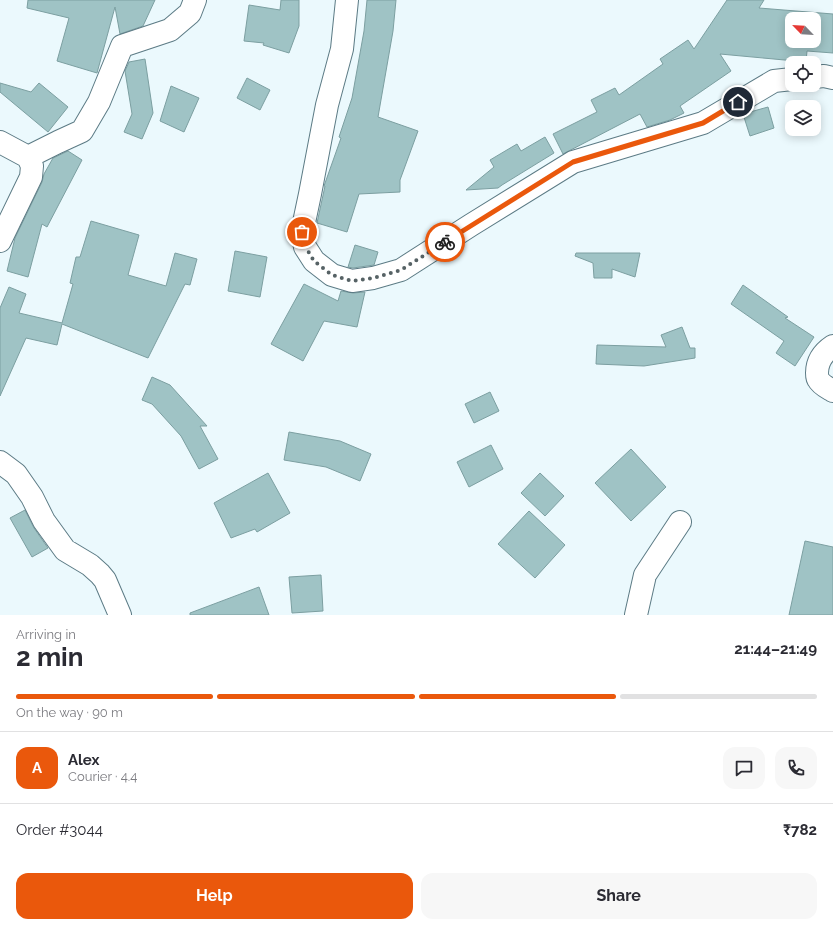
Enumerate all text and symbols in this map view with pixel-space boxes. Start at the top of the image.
north arrow [785,12,821,48]
map controls [785,12,821,136]
button: locate [785,56,821,92]
pin [721,85,755,119]
icon: home [727,91,749,113]
button: layers [785,100,821,136]
pin [285,215,319,249]
icon: bag [291,221,313,243]
courier [425,222,465,262]
icon: bike [434,231,456,253]
text: Arriving in [16,627,76,642]
text: 21:44–21:49 [734,640,817,658]
text: 2 min [16,642,83,672]
text: On the way · 90 m [16,705,123,720]
button: chat [723,747,765,789]
button: phone [775,747,817,789]
text: Alex [68,751,99,769]
text: A [32,759,42,777]
text: Courier · 4.4 [68,769,137,784]
text: Order #3044 [16,821,103,839]
text: ₹782 [783,821,817,839]
button: Help [16,873,413,919]
button: Share [421,873,817,919]

